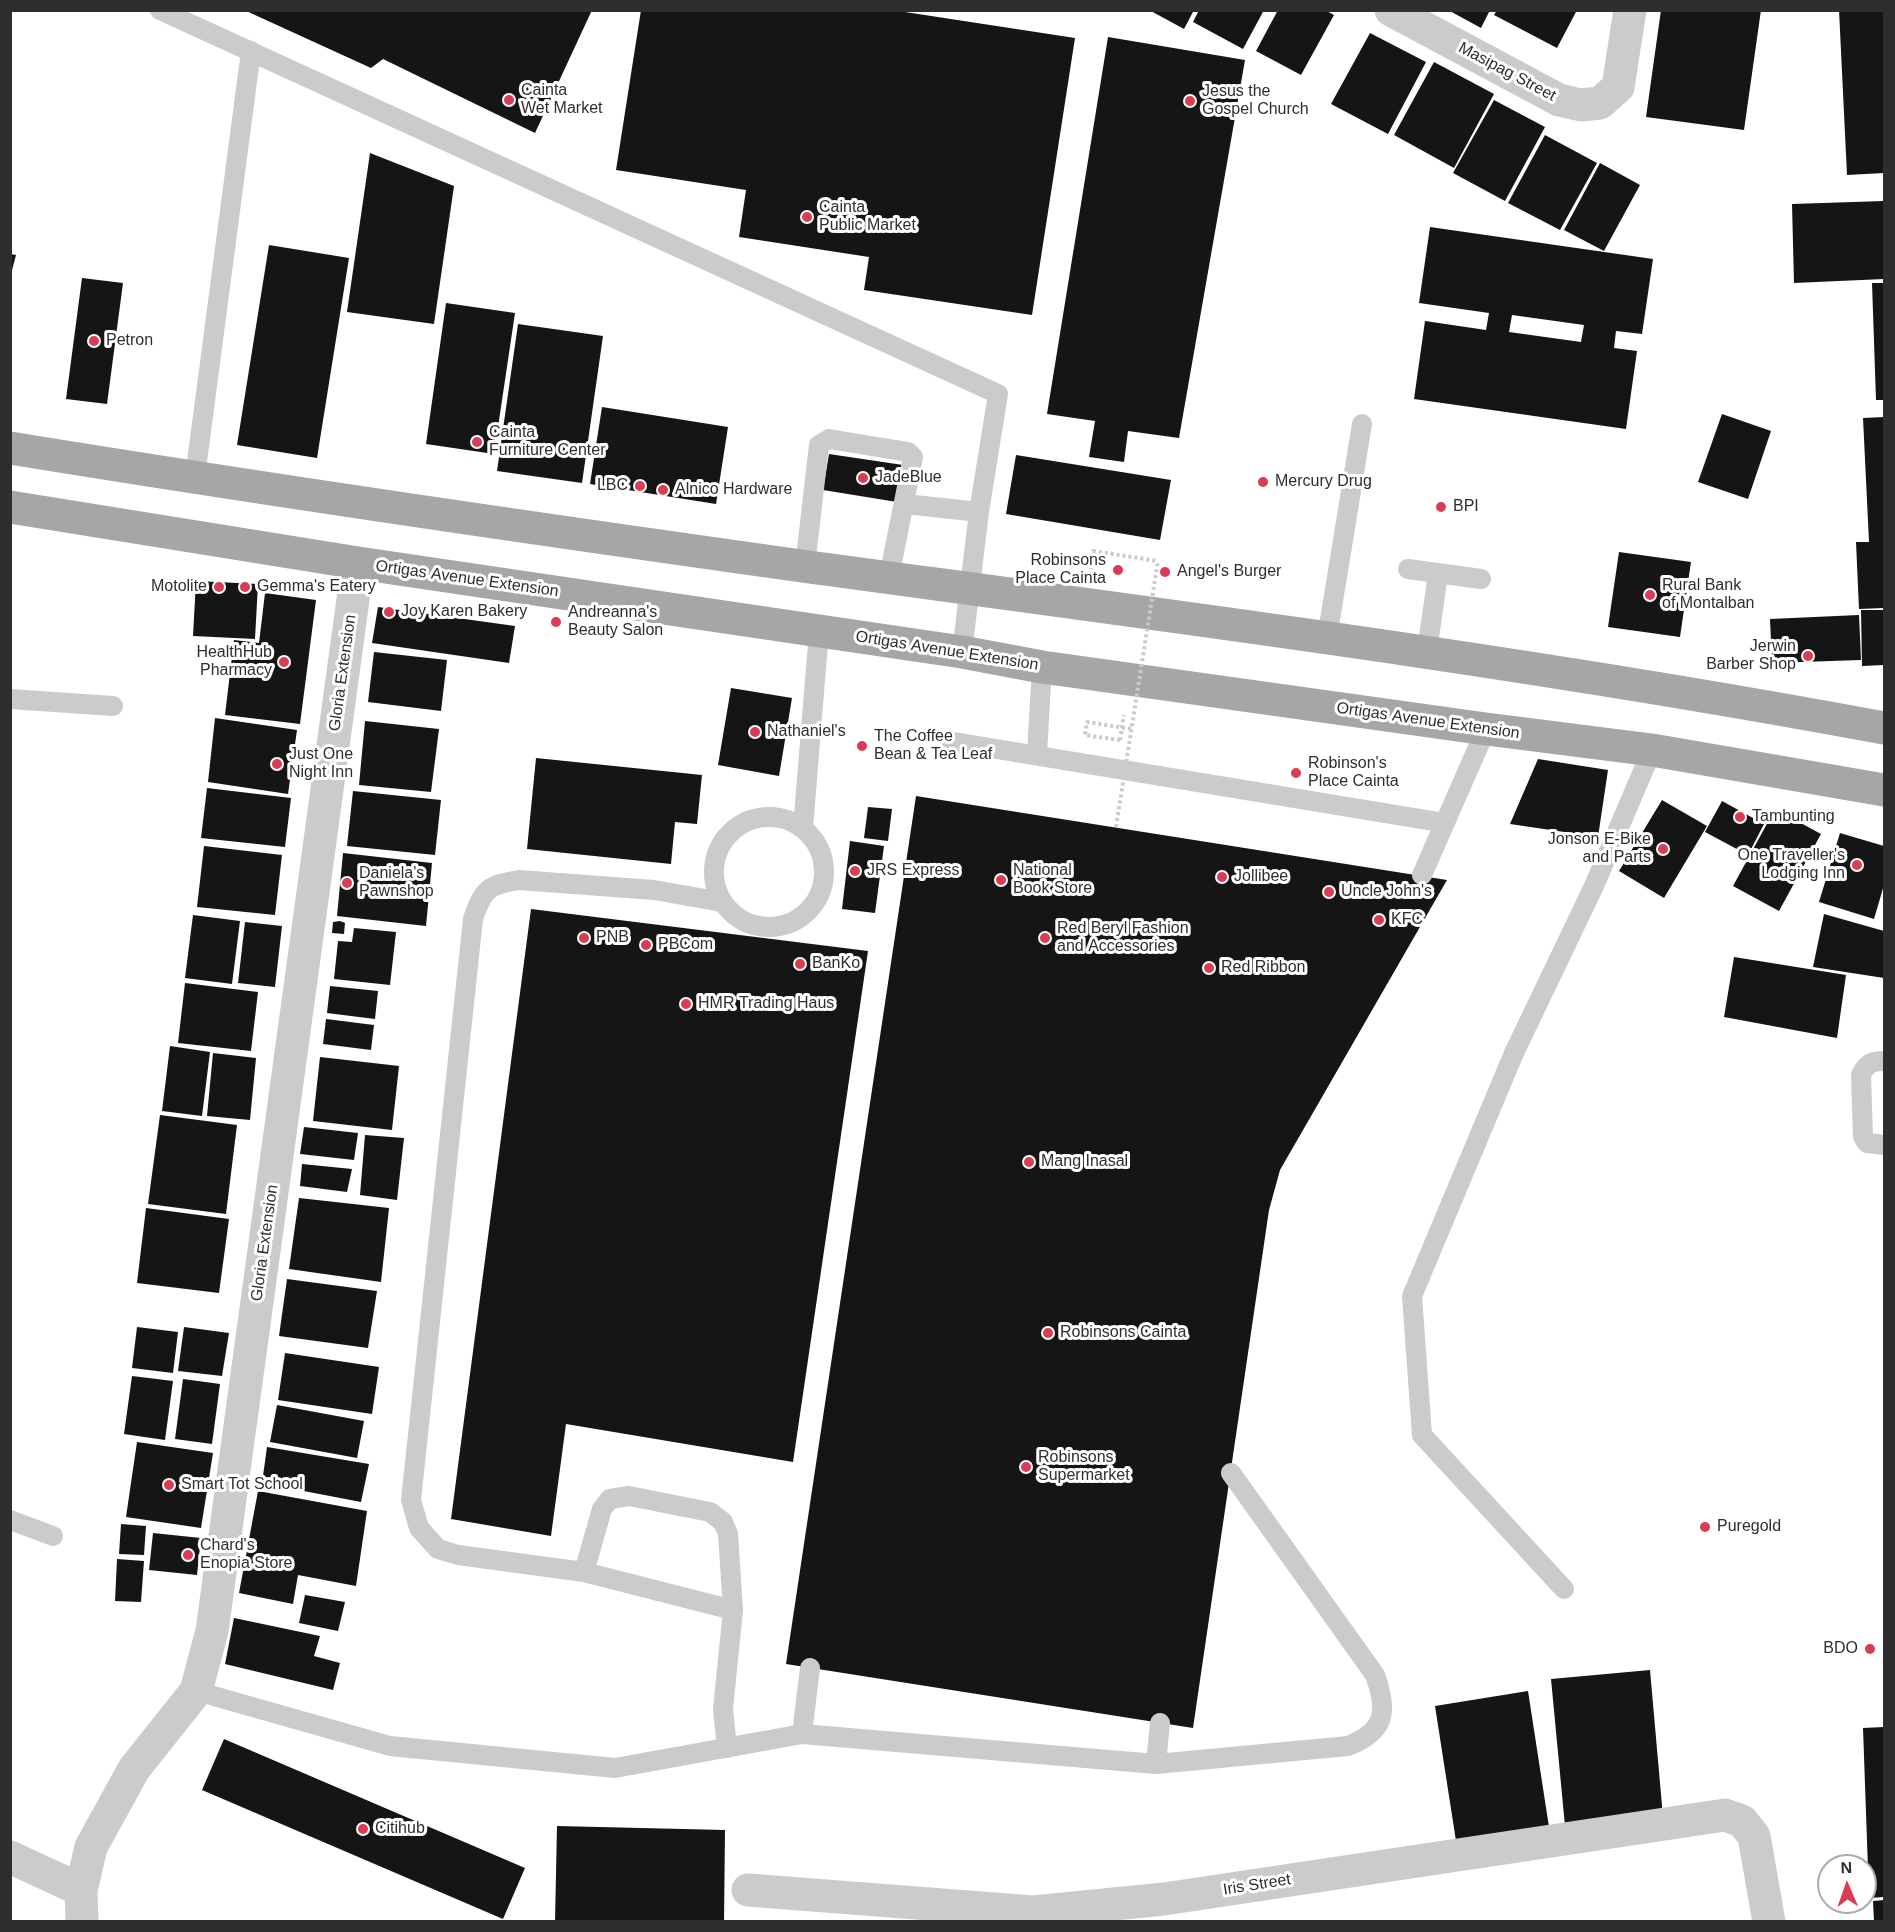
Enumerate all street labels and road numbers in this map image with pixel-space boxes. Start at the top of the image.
street label: Masipag Street [1455,38,1559,106]
street label: Ortigas Avenue Extension [374,557,560,601]
street label: Gloria Extension [325,614,361,732]
street label: Ortigas Avenue Extension [854,627,1040,675]
street label: Ortigas Avenue Extension [1335,699,1521,743]
street label: Gloria Extension [247,1184,283,1302]
street label: Iris Street [1222,1870,1292,1900]

